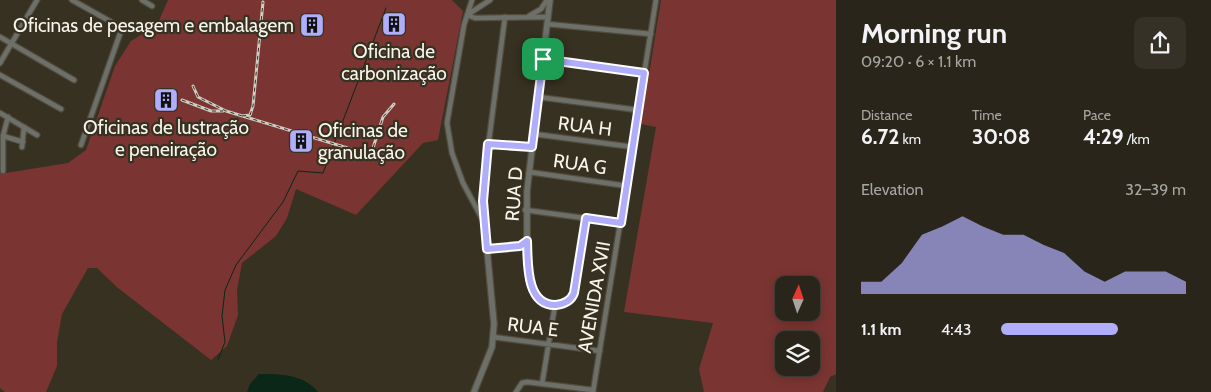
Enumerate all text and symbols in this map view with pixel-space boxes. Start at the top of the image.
building icon: Oficina de carbonização [381,11,407,37]
building icon: Oficinas de pesagem e embalagem [299,12,325,38]
place label: Oficinas de pesagem e embalagem [13,14,294,37]
text: Morning run [861,16,1007,50]
button: share [1134,17,1186,69]
pin [522,38,564,80]
place label: Oficina de carbonização [341,40,447,85]
icon: arrive [529,45,557,73]
text: 09:20 · 6 × 1.1 km [861,52,976,71]
building icon: Oficinas de lustração e peneiração [153,87,179,113]
text: Distance [861,106,913,124]
text: Time [972,106,1002,124]
text: Pace [1083,106,1111,124]
street label: RUA H [557,111,613,141]
place label: Oficinas de lustração e peneiração [83,116,249,161]
place label: Oficinas de granulação [318,119,408,164]
text: 6.72 [861,124,899,149]
text: 30:08 [972,124,1030,149]
text: 4:29 [1083,124,1124,149]
building icon: Oficinas de granulação [288,128,314,154]
text: km [899,130,921,148]
text: /km [1124,130,1150,148]
street label: RUA G [552,149,608,179]
street label: RUA D [501,166,527,222]
text: Elevation [861,180,924,199]
text: 32–39 m [1125,180,1186,199]
street label: AVENIDA XVII [573,239,615,355]
north arrow [775,276,820,321]
map controls [775,276,820,376]
street label: RUA E [506,312,560,342]
text: 1.1 km [861,320,901,339]
text: 4:43 [941,320,971,339]
button: layers [775,331,820,376]

